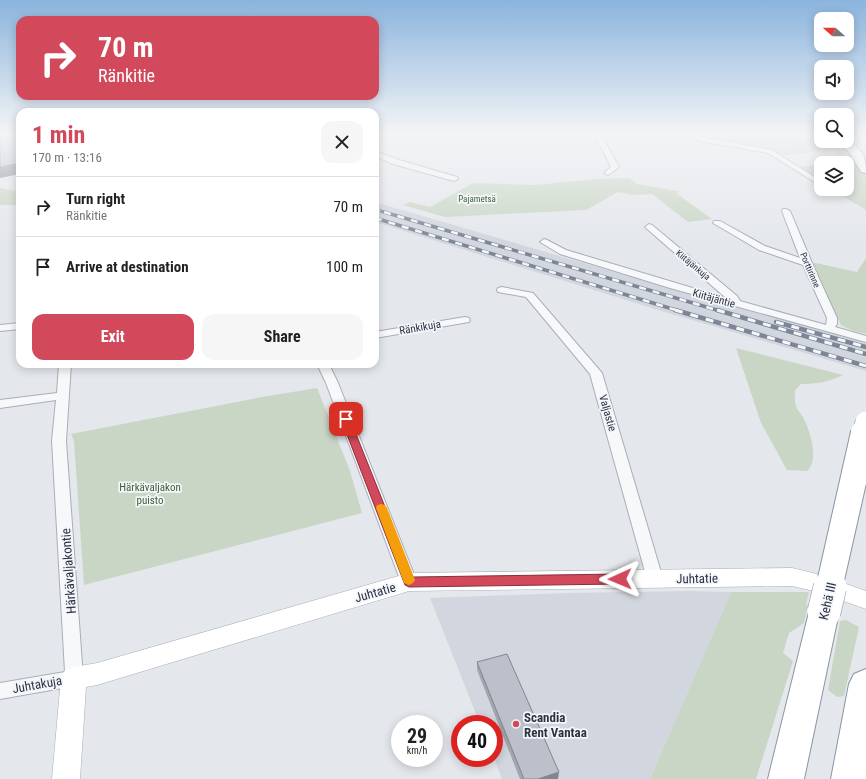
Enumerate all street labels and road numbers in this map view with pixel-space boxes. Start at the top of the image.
street label: Kiitäjänkuja [674,248,712,282]
street label: Porttirinne [798,251,822,289]
street label: Kiitäjäntie [691,286,737,311]
street label: Ränkikuja [398,317,442,338]
street label: Valjastie [596,393,619,433]
street label: Härkävaljakontie [58,528,79,614]
street label: Juhtatie [676,571,718,586]
street label: Juhtatie [353,580,397,605]
street label: Kehä III [816,581,839,621]
street label: Juhtakuja [11,673,63,696]

